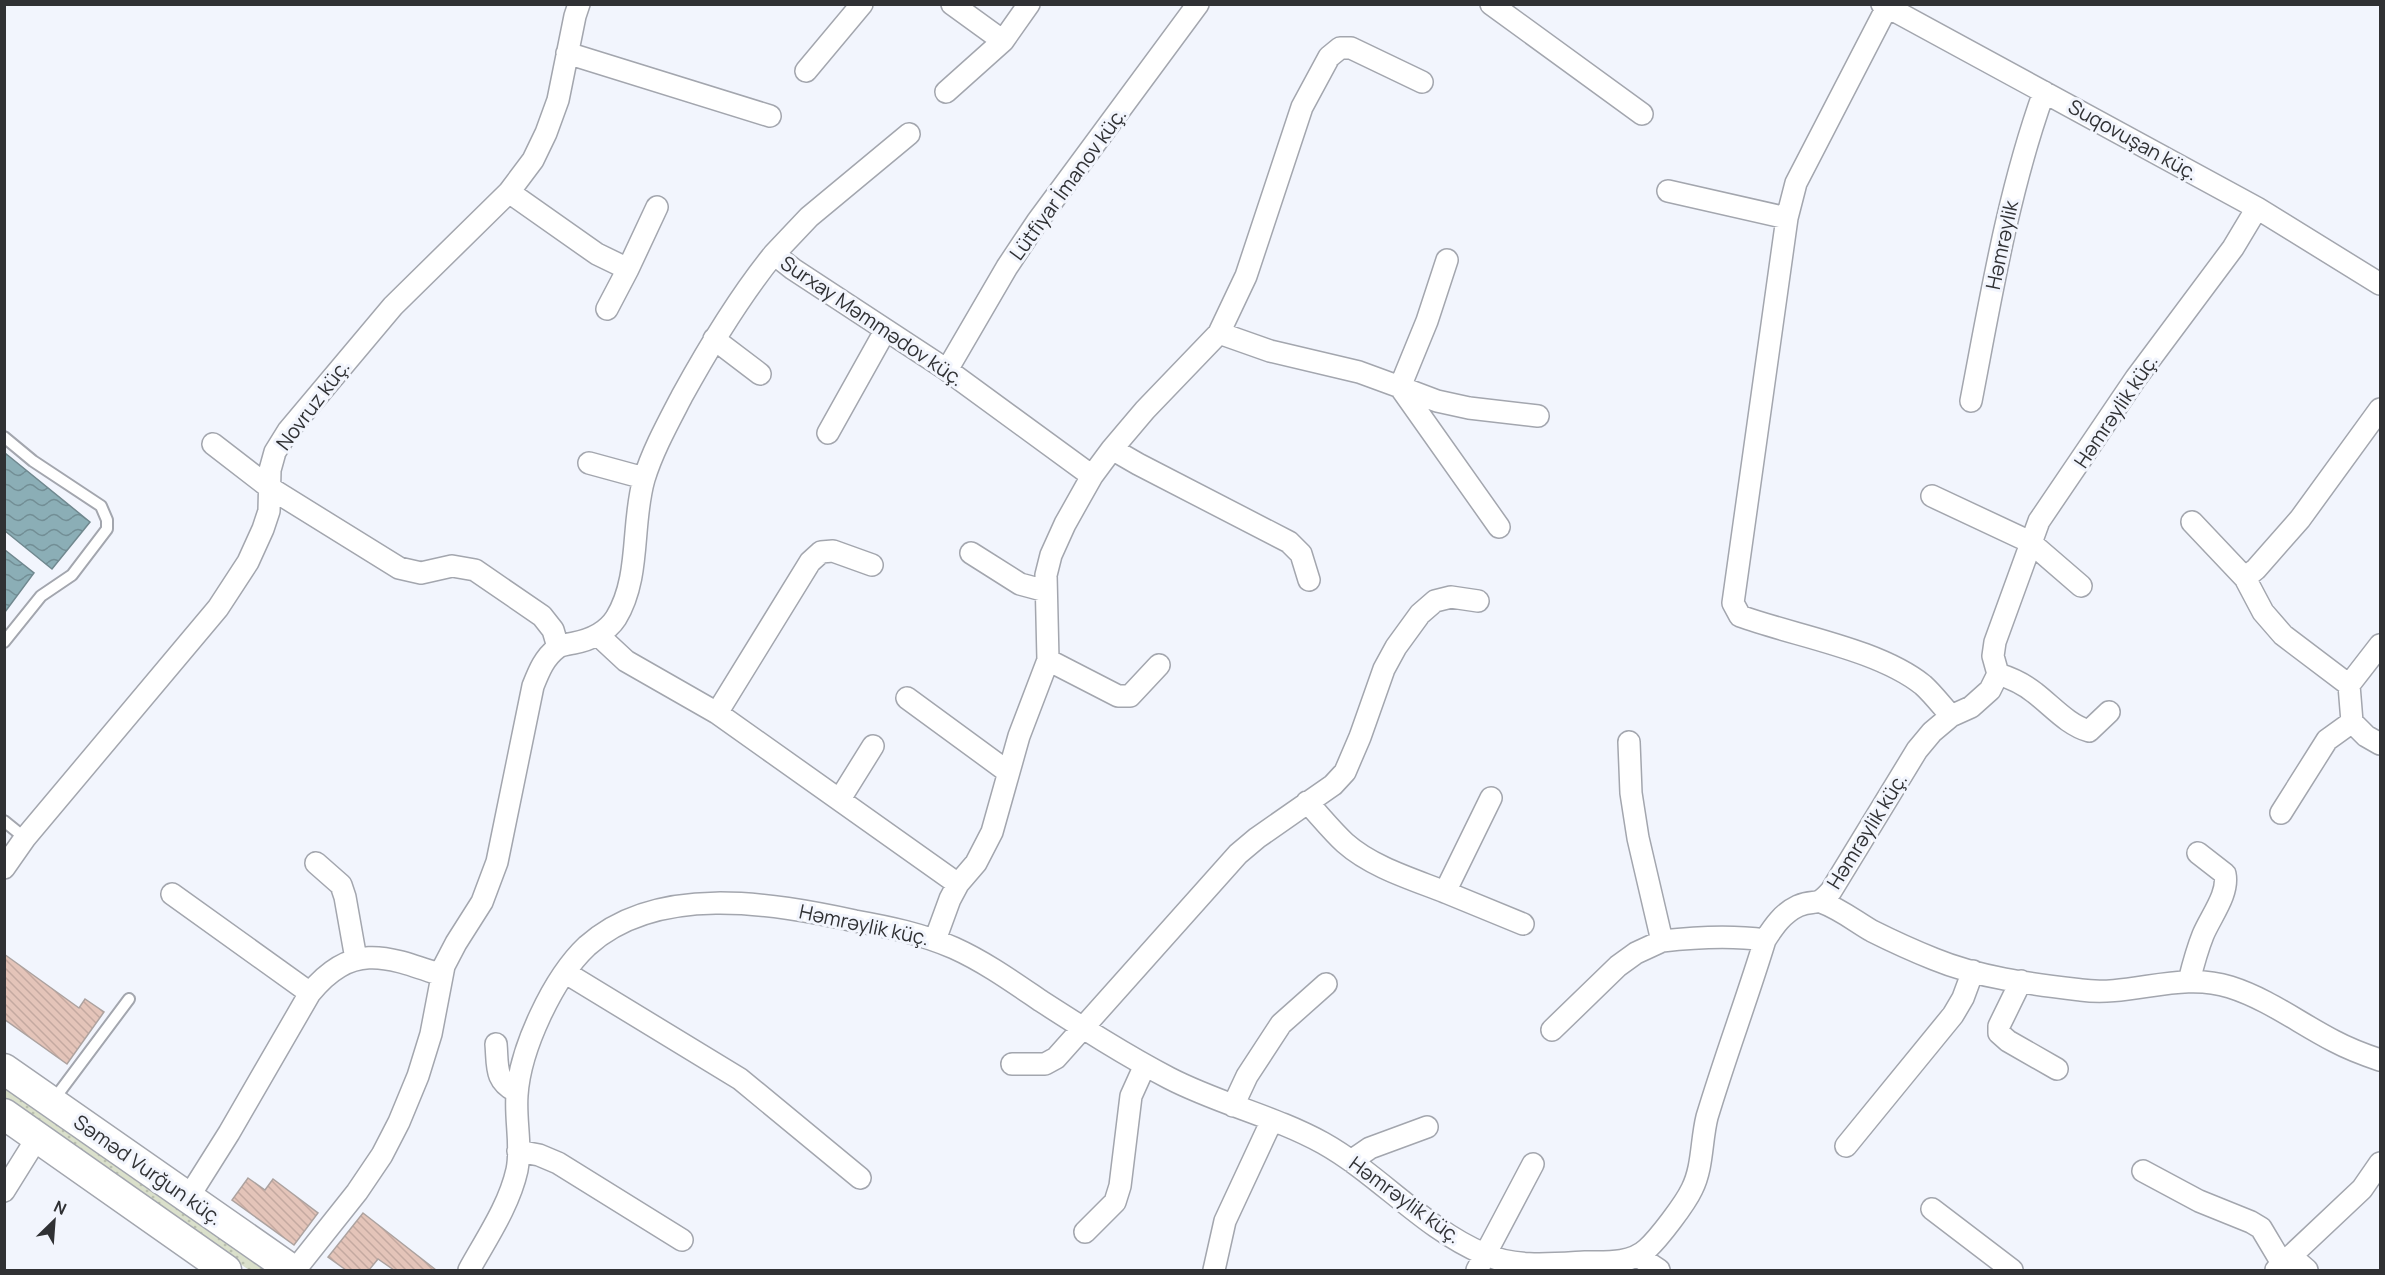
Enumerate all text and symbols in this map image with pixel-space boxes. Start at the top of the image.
street label: Suqovuşan küç. [2063,93,2203,186]
street label: Lütfiyar İmanov küç. [1003,102,1132,265]
street label: Həmrəylik [1979,197,2024,292]
street label: Surxay Məmmədov küç. [775,249,969,392]
street label: Həmrəylik küç. [2067,348,2164,473]
street label: Novruz küç. [270,354,355,455]
street label: Həmrəylik küç. [1820,768,1913,894]
street label: Həmrəylik küç. [797,898,931,951]
street label: Səməd Vurğun küç. [69,1108,228,1231]
street label: Həmrəylik küç. [1344,1150,1467,1249]
north arrow [24,1191,84,1251]
text: N [50,1195,70,1220]

